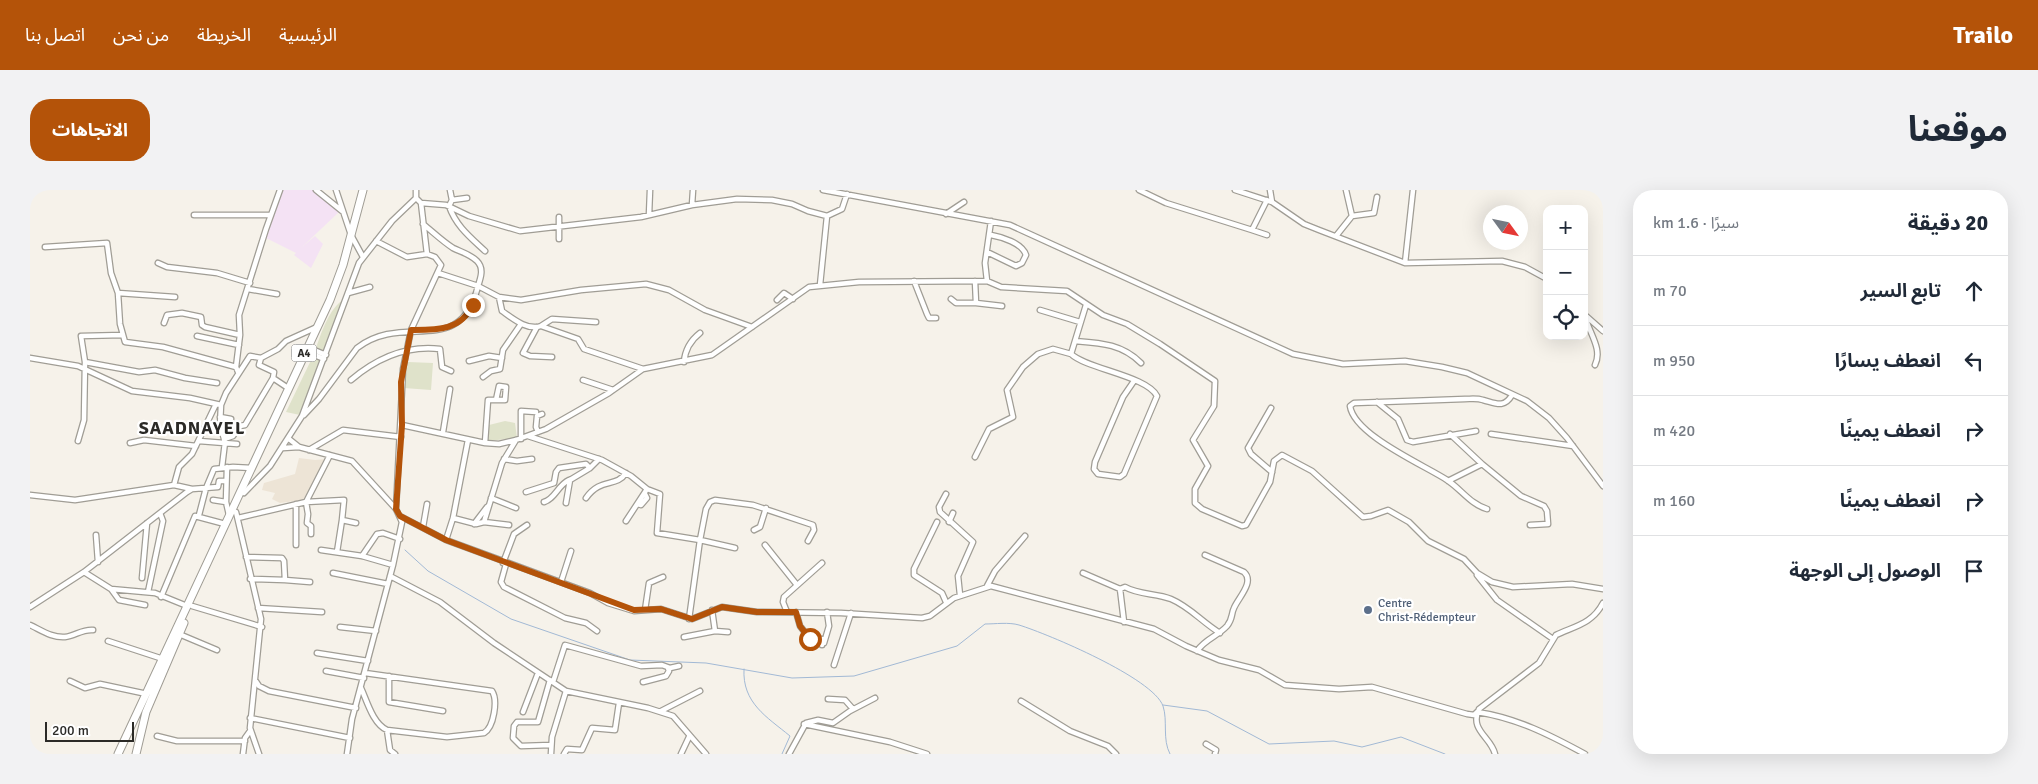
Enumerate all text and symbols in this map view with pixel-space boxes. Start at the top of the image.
text: Trailo [1953,20,2013,50]
text: اتصل بنا [25,24,85,46]
text: من نحن [113,24,169,46]
text: الخريطة [197,24,251,46]
text: الرئيسية [279,24,337,46]
button: الاتجاهات [30,99,150,161]
text: موقعنا [1908,108,2008,151]
north arrow [1483,205,1528,250]
map controls [1543,205,1588,340]
button: + [1543,205,1588,250]
text: 20 دقيقة [1908,210,1988,236]
text: سيرًا · 1.6 km [1653,213,1739,233]
button: − [1543,250,1588,295]
icon: ahead [1960,277,1988,305]
text: تابع السير [1861,279,1941,303]
text: 70 m [1653,281,1687,301]
route end [462,294,485,317]
button: locate [1543,295,1588,340]
road number: A4 [292,344,316,362]
icon: left [1960,347,1988,375]
text: انعطف يسارًا [1835,349,1941,373]
text: 950 m [1653,351,1695,371]
district label: SAADNAYEL [139,417,245,439]
icon: right [1960,417,1988,445]
text: انعطف يمينًا [1840,419,1941,443]
text: 420 m [1653,421,1695,441]
icon: right [1960,487,1988,515]
text: انعطف يمينًا [1840,489,1941,513]
text: 160 m [1653,491,1695,511]
icon: arrive [1960,557,1988,585]
text: الوصول إلى الوجهة [1789,559,1941,583]
place label: Centre Christ-Rédempteur [1378,596,1476,625]
marker: Centre Christ-Rédempteur [1362,604,1374,616]
route start [799,628,822,651]
scale bar [45,719,134,742]
text: 200 m [52,722,89,739]

